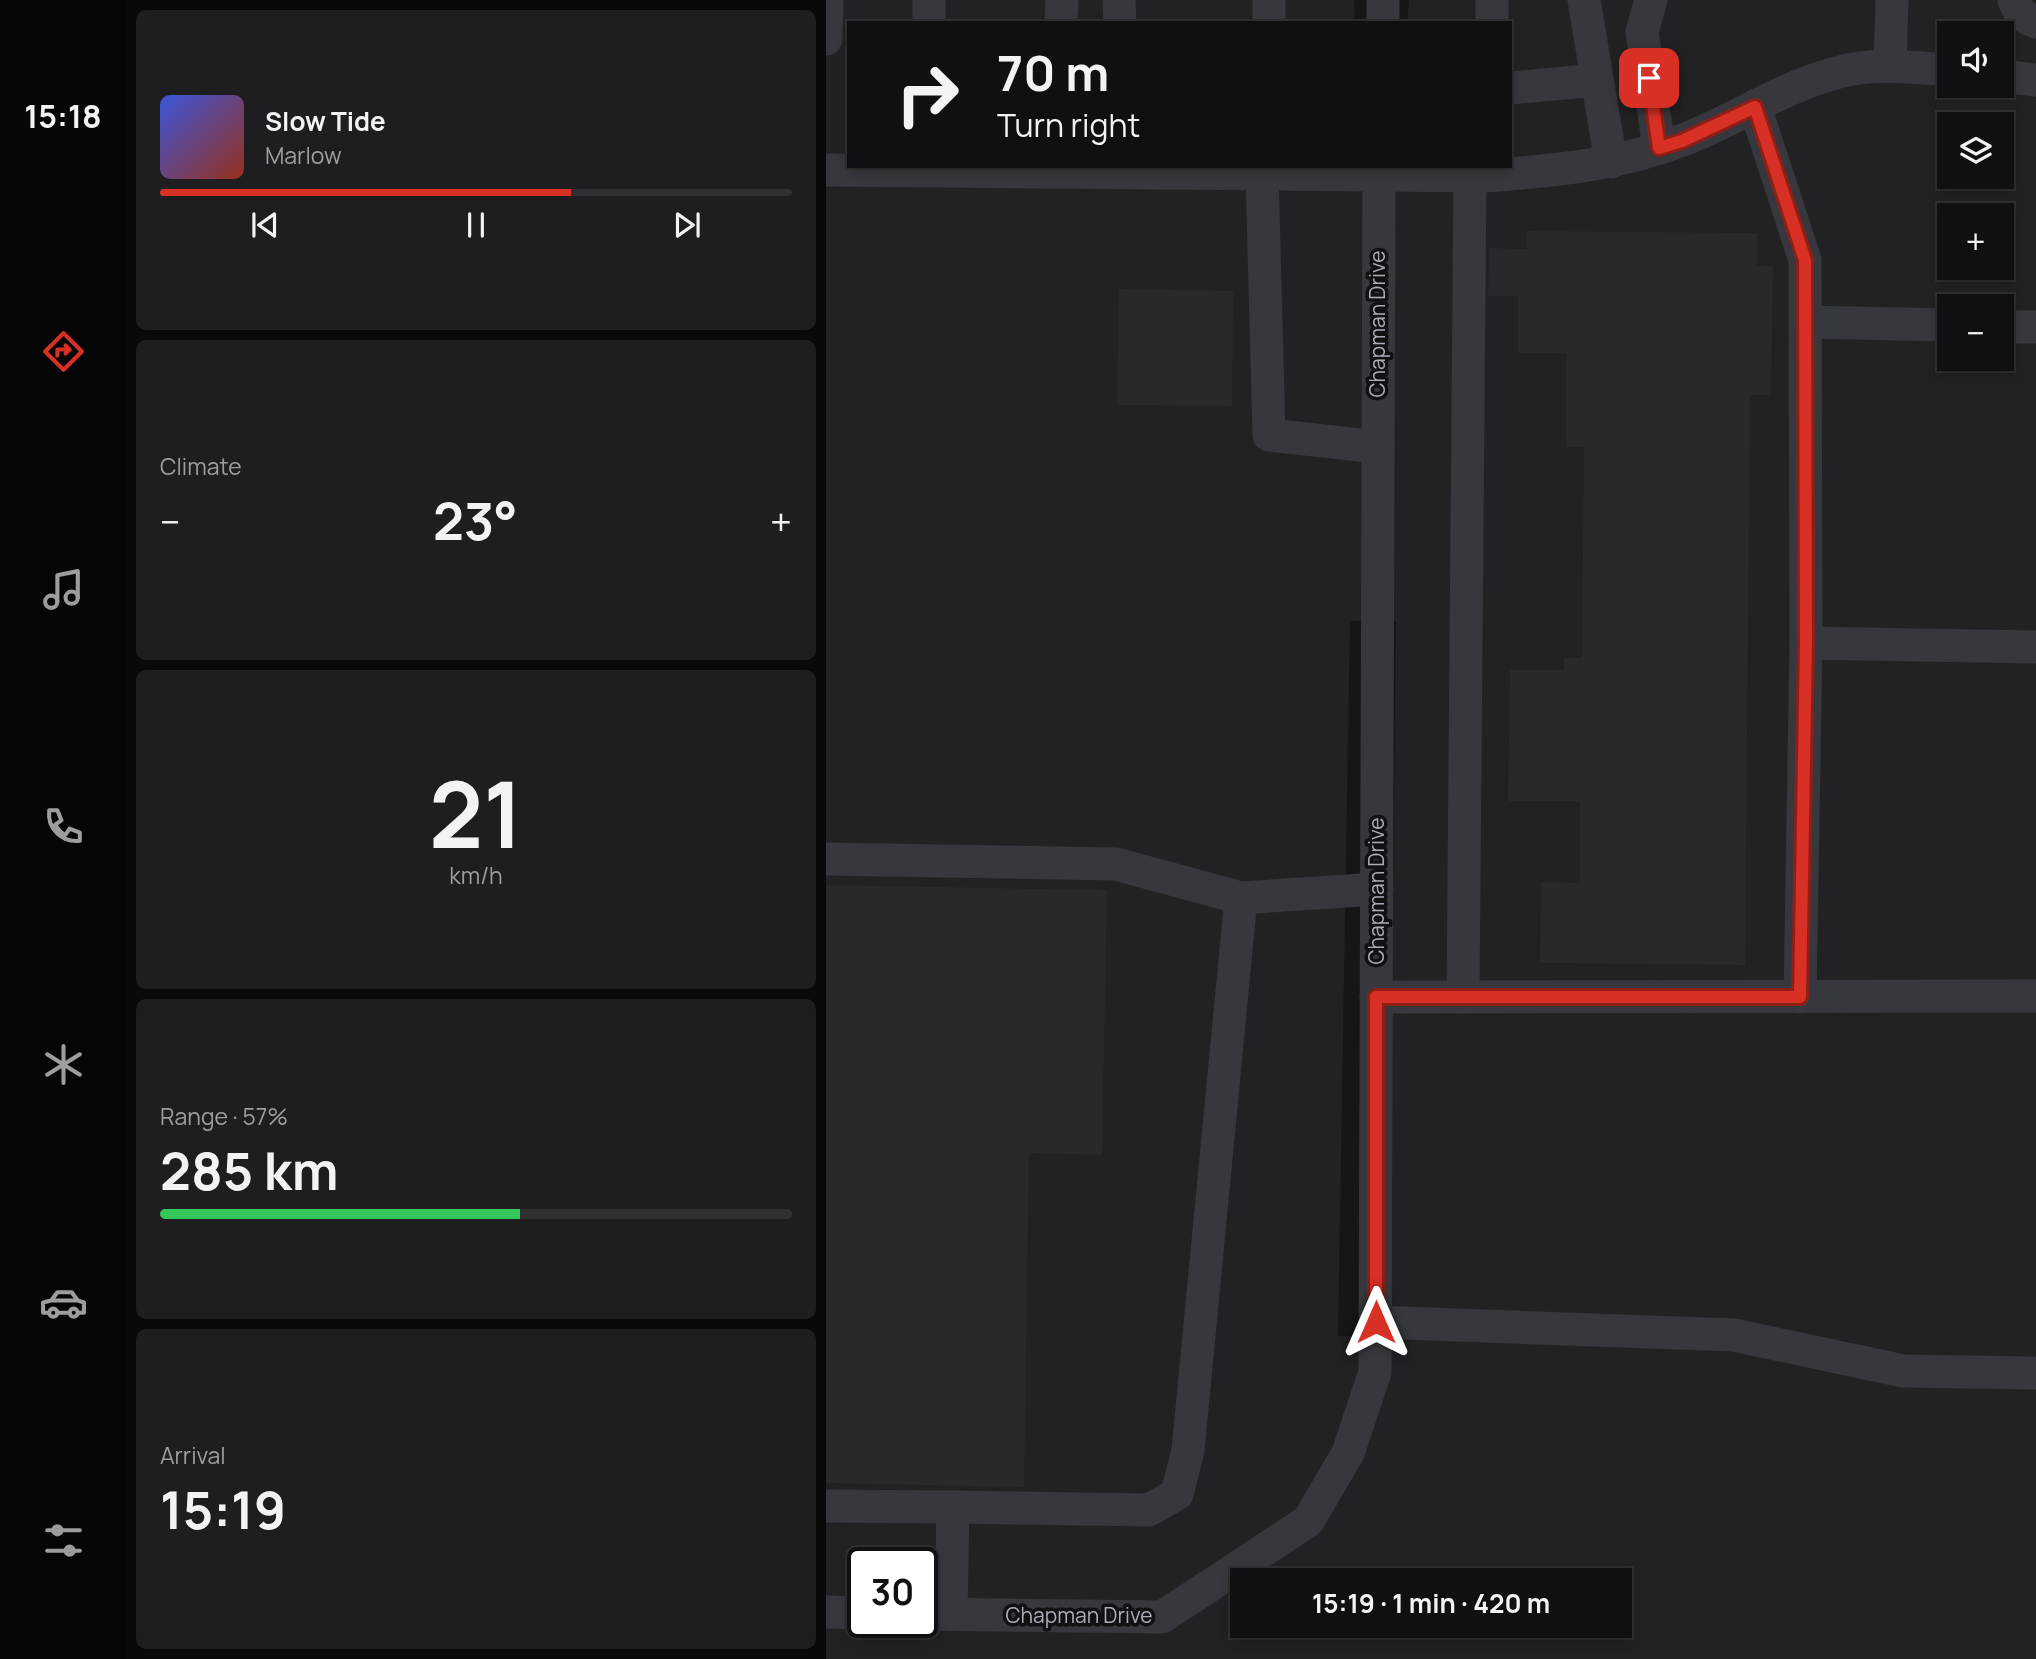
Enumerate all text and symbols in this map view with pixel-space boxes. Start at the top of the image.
map controls [1937,21,2014,371]
button: sound [1937,21,2014,98]
text: 70 m [997,39,1109,106]
pin [1619,48,1679,108]
icon: right [882,49,973,140]
icon: arrive [1630,59,1668,97]
text: 15:18 [24,94,102,138]
text: Slow Tide [265,103,386,139]
text: Turn right [997,103,1140,147]
button: layers [1937,112,2014,189]
text: Marlow [265,139,342,171]
button: + [1937,203,2014,280]
icon: previous [246,206,284,244]
icon: pause [457,206,495,244]
icon: next [668,206,706,244]
street label: Chapman Drive [1363,251,1391,397]
button: − [1937,294,2014,371]
icon: directions [39,327,88,376]
text: Climate [160,450,242,482]
text: 23° [433,485,518,556]
text: − [160,495,181,547]
text: + [770,495,792,547]
icon: music [39,565,88,614]
text: 21 [429,751,523,875]
icon: phone [39,802,88,851]
street label: Chapman Drive [1362,818,1390,964]
text: km/h [449,859,503,891]
icon: climate [39,1040,88,1089]
text: Range · 57% [160,1100,288,1132]
text: 285 km [160,1135,338,1206]
icon: car [39,1278,88,1327]
position arrow [1339,1285,1413,1359]
text: Arrival [160,1439,226,1471]
text: 15:19 [160,1474,286,1545]
icon: filters [39,1516,88,1565]
speed limit sign: 30 [847,1547,938,1638]
text: 15:19 · 1 min · 420 m [1312,1585,1550,1621]
street label: Chapman Drive [1006,1601,1152,1629]

